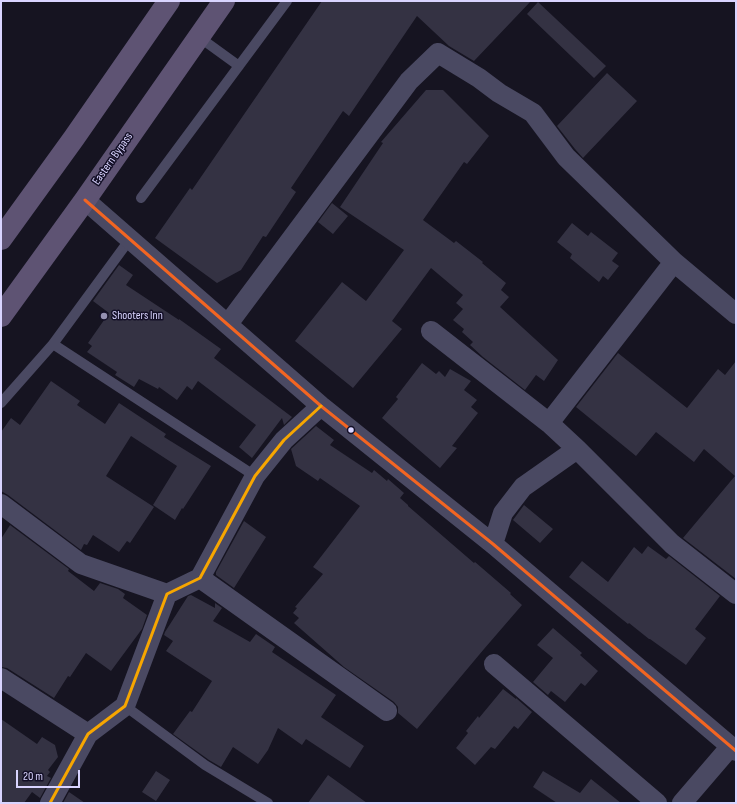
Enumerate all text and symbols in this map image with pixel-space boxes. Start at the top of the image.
street label: Eastern Bypass [90,130,136,188]
place label: Shooters Inn [112,309,163,323]
marker: Shooters Inn [99,311,109,321]
unlabelled marker [346,425,356,435]
scale bar [18,762,82,788]
text: 20 m [23,769,43,784]

